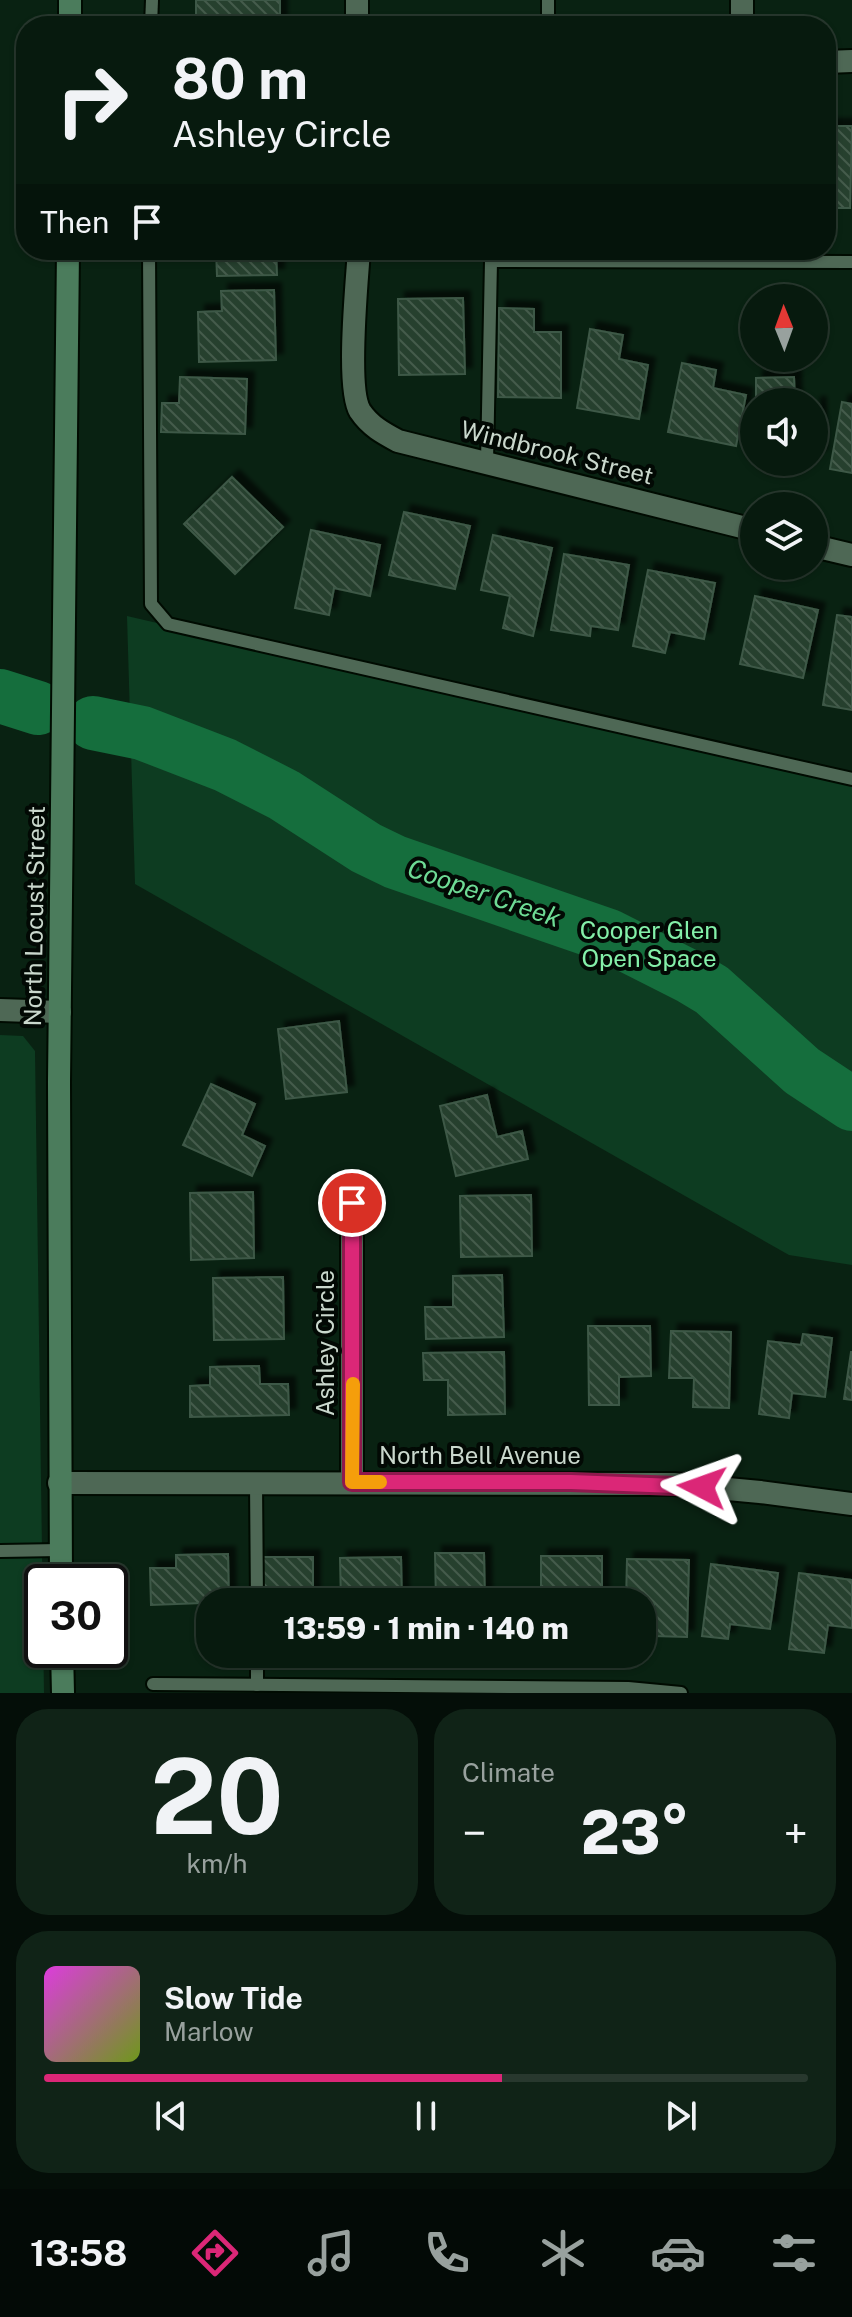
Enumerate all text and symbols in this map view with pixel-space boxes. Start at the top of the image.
text: 80 m [172,46,308,112]
icon: right [40,48,144,152]
text: Ashley Circle [172,113,391,155]
icon: arrive [125,200,169,244]
text: Then [40,204,109,240]
north arrow [740,284,828,372]
map controls [740,284,828,580]
button: sound [740,388,828,476]
street label: Windbrook Street [458,415,656,489]
button: layers [740,492,828,580]
street label: North Locust Street [18,805,50,1026]
water label: Cooper Creek [403,852,565,933]
park label: Cooper Glen Open Space [580,916,718,972]
pin [318,1169,386,1237]
icon: arrive [330,1181,374,1225]
street label: Ashley Circle [311,1270,339,1416]
street label: North Bell Avenue [379,1441,581,1469]
position arrow [660,1445,744,1529]
speed limit sign: 30 [24,1564,128,1668]
text: 13:59 · 1 min · 140 m [283,1610,569,1646]
text: 20 [150,1735,284,1857]
text: Climate [462,1757,555,1788]
text: 23° [581,1797,689,1868]
text: − [462,1807,486,1859]
text: + [784,1807,808,1859]
text: km/h [186,1848,248,1879]
text: Slow Tide [164,1980,303,2016]
text: Marlow [164,2016,254,2047]
icon: previous [149,2094,193,2138]
icon: pause [404,2094,448,2138]
icon: next [659,2094,703,2138]
icon: directions [187,2225,243,2281]
icon: music [303,2225,359,2281]
icon: phone [419,2225,475,2281]
icon: climate [535,2225,591,2281]
icon: car [650,2225,706,2281]
icon: filters [766,2225,822,2281]
text: 13:58 [30,2232,127,2274]

